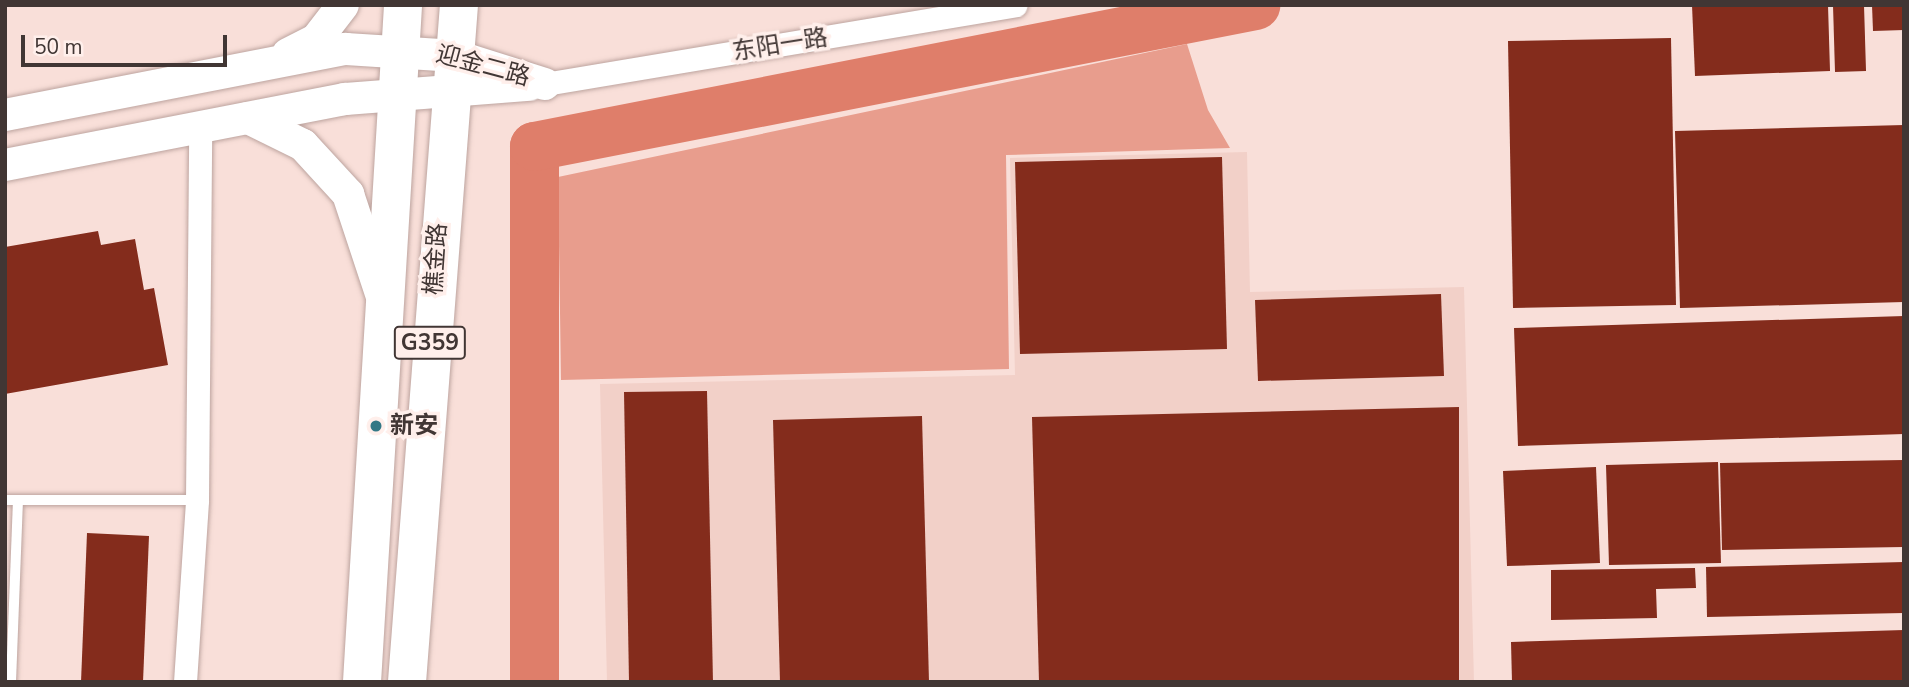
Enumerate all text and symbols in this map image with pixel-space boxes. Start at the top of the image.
scale bar [24,21,231,65]
street label: 东阳一路 [730,23,830,67]
text: 50 m [34,33,83,61]
street label: 迎金二路 [433,40,533,92]
street label: 樵金路 [419,222,453,296]
road number: G359 [393,324,467,362]
place label: 新安 [390,412,438,440]
marker: 新安 [368,418,384,434]

